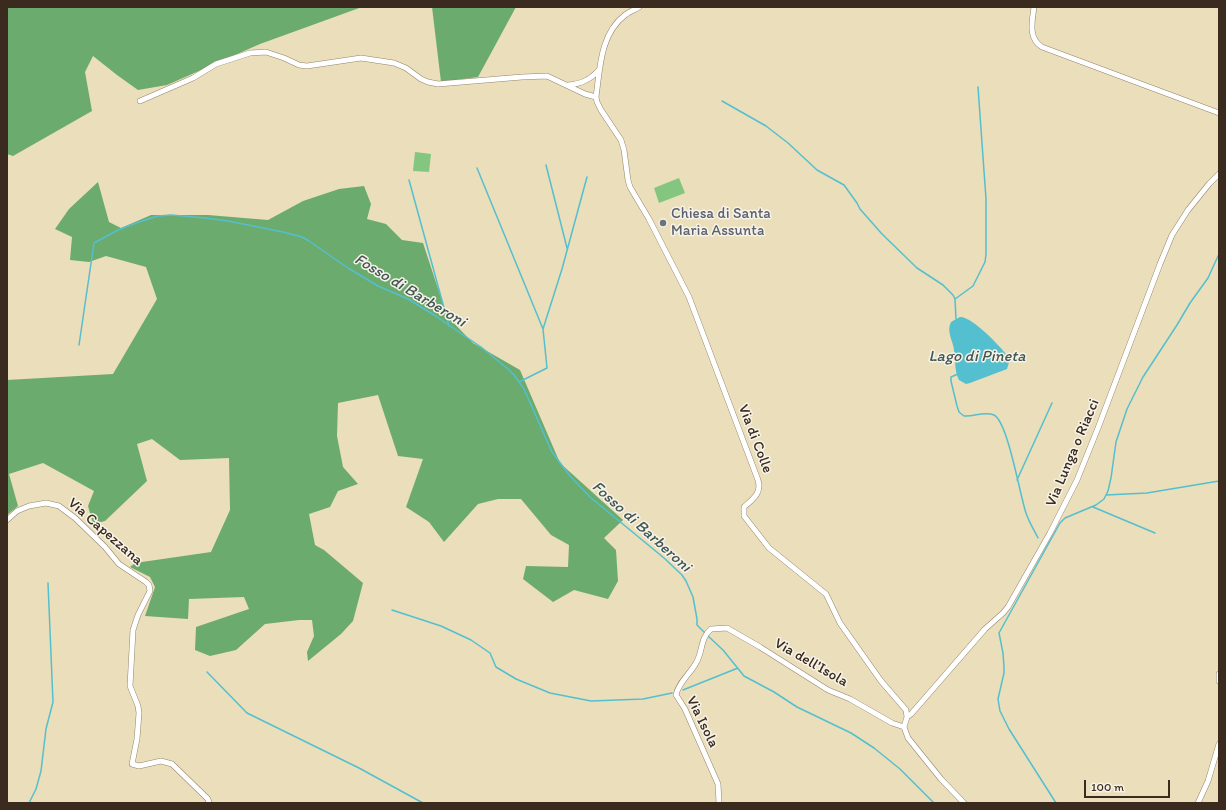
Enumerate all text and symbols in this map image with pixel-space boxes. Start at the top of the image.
place label: Chiesa di Santa Maria Assunta [671,205,771,240]
marker: Chiesa di Santa Maria Assunta [658,218,668,228]
water label: Fosso di Barberoni [351,250,469,332]
water label: Lago di Pineta [928,347,1026,367]
street label: Via Lunga o Riacci [1042,397,1104,509]
street label: Via di Colle [734,402,776,476]
water label: Fosso di Barberoni [587,477,695,577]
street label: Via Capezzana [64,494,146,570]
street label: Via dell'Isola [771,635,851,691]
street label: Via Isola [682,693,722,751]
scale bar [1086,772,1172,798]
text: 100 m [1091,780,1124,794]

